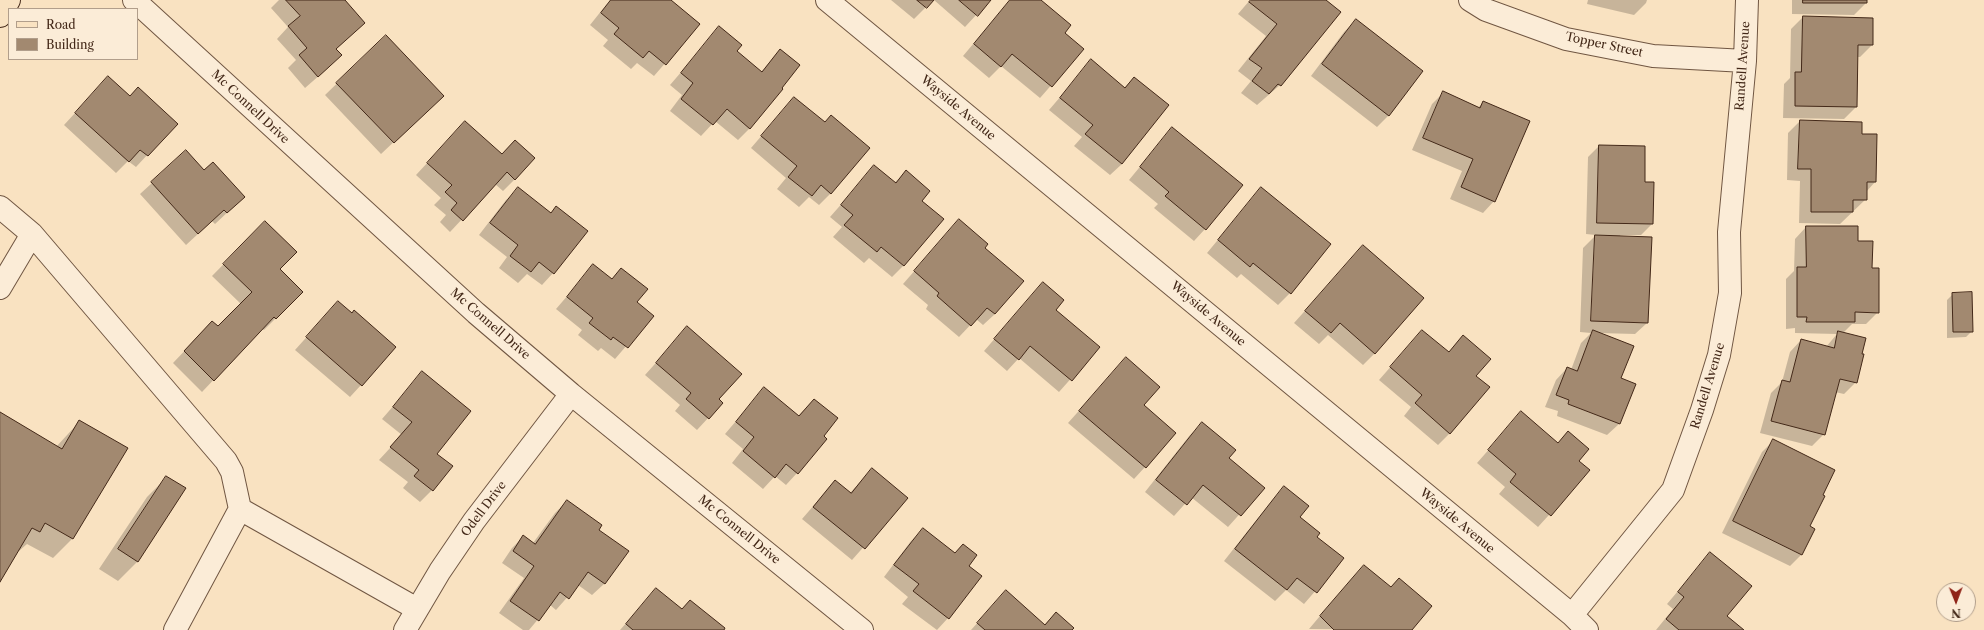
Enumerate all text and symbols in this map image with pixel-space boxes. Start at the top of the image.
legend [8,8,138,60]
text: Road [46,17,76,32]
street label: Randell Avenue [1733,21,1753,111]
street label: Topper Street [1564,30,1644,60]
text: Building [46,37,94,52]
street label: Mc Connell Drive [208,67,292,147]
street label: Wayside Avenue [918,72,998,144]
street label: Wayside Avenue [1168,278,1248,350]
street label: Mc Connell Drive [447,285,533,363]
street label: Randell Avenue [1688,341,1728,431]
street label: Odell Drive [459,479,509,539]
street label: Wayside Avenue [1417,485,1497,557]
street label: Mc Connell Drive [695,493,783,567]
north arrow [1936,582,1976,622]
text: N [1951,606,1961,620]

